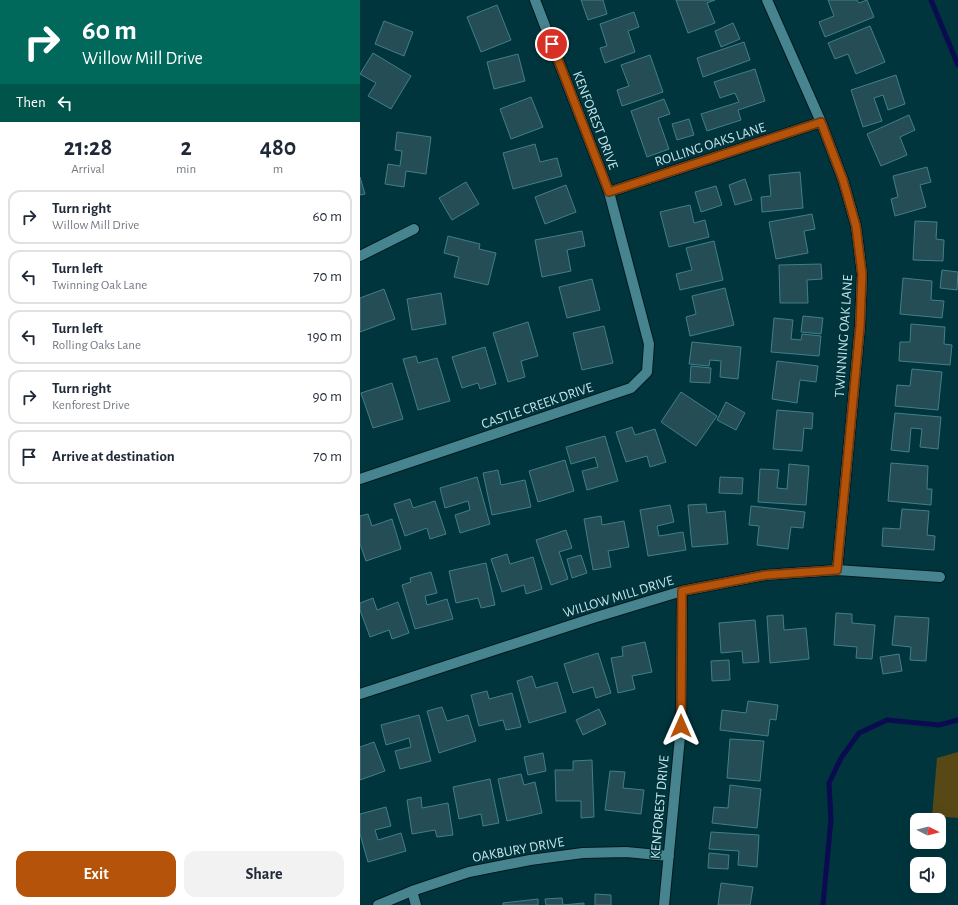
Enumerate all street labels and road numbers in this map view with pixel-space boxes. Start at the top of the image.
street label: KENFOREST DRIVE [570,69,620,172]
street label: ROLLING OAKS LANE [653,120,768,169]
street label: TWINNING OAK LANE [833,274,855,398]
street label: CASTLE CREEK DRIVE [480,380,595,432]
street label: WILLOW MILL DRIVE [561,573,675,620]
street label: KENFOREST DRIVE [648,754,672,859]
street label: OAKBURY DRIVE [471,835,565,865]

